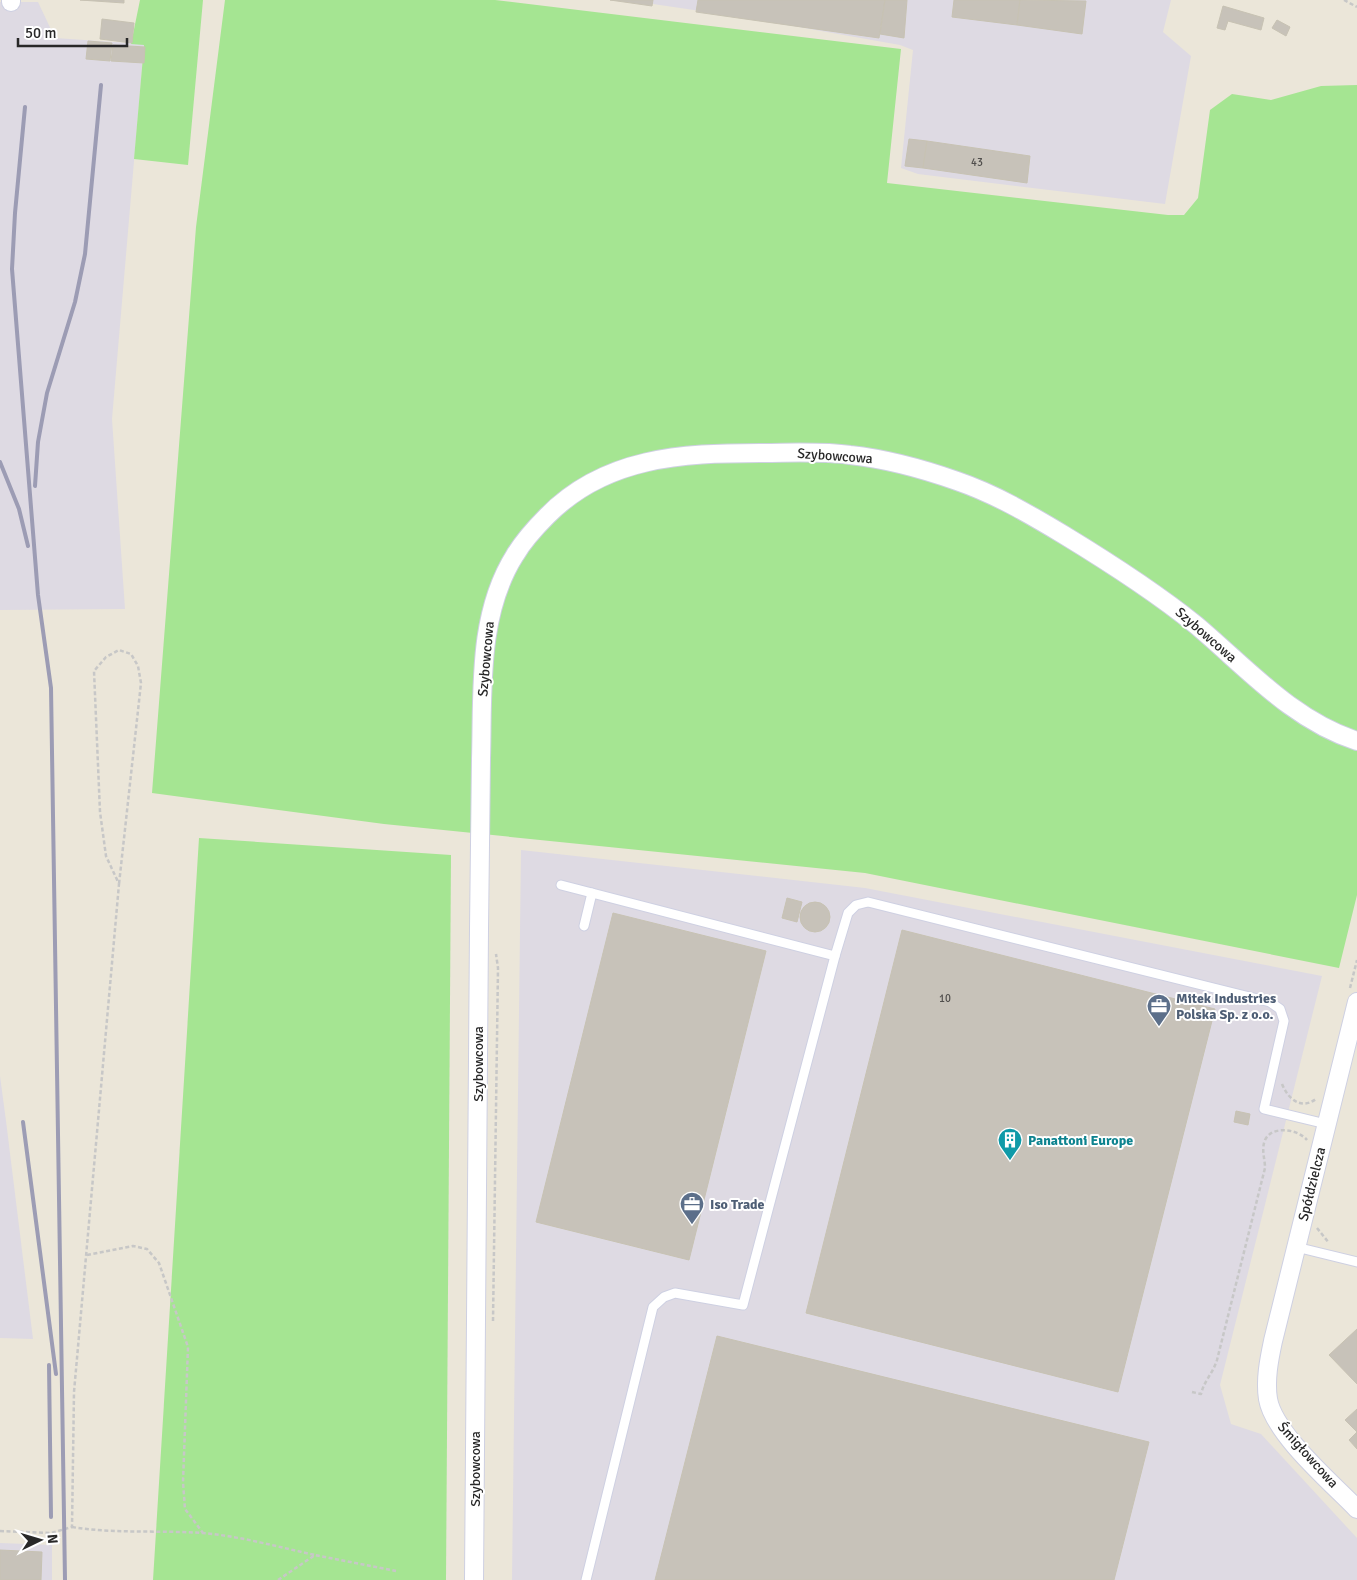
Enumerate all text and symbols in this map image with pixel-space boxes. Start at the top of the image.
scale bar [18,15,126,47]
text: 50 m [25,24,56,42]
house number: 43 [971,156,983,169]
street label: Szybowcowa [797,445,873,467]
street label: Szybowcowa [1172,604,1240,666]
street label: Szybowcowa [474,621,498,697]
place label: Mitek Industries Polska Sp. z o.o. [1176,990,1276,1023]
house number: 10 [939,992,951,1005]
office icon: Mitek Industries Polska Sp. z o.o. [1146,993,1172,1027]
street label: Szybowcowa [470,1026,487,1102]
building icon: Panattoni Europe [997,1127,1023,1161]
place label: Panattoni Europe [1028,1132,1133,1149]
street label: Spółdzielcza [1295,1145,1329,1223]
office icon: Iso Trade [679,1191,705,1225]
place label: Iso Trade [710,1196,765,1213]
street label: Śmigłowcowa [1274,1419,1342,1491]
street label: Szybowcowa [467,1431,484,1507]
north arrow [15,1515,65,1565]
text: N [44,1533,61,1545]

